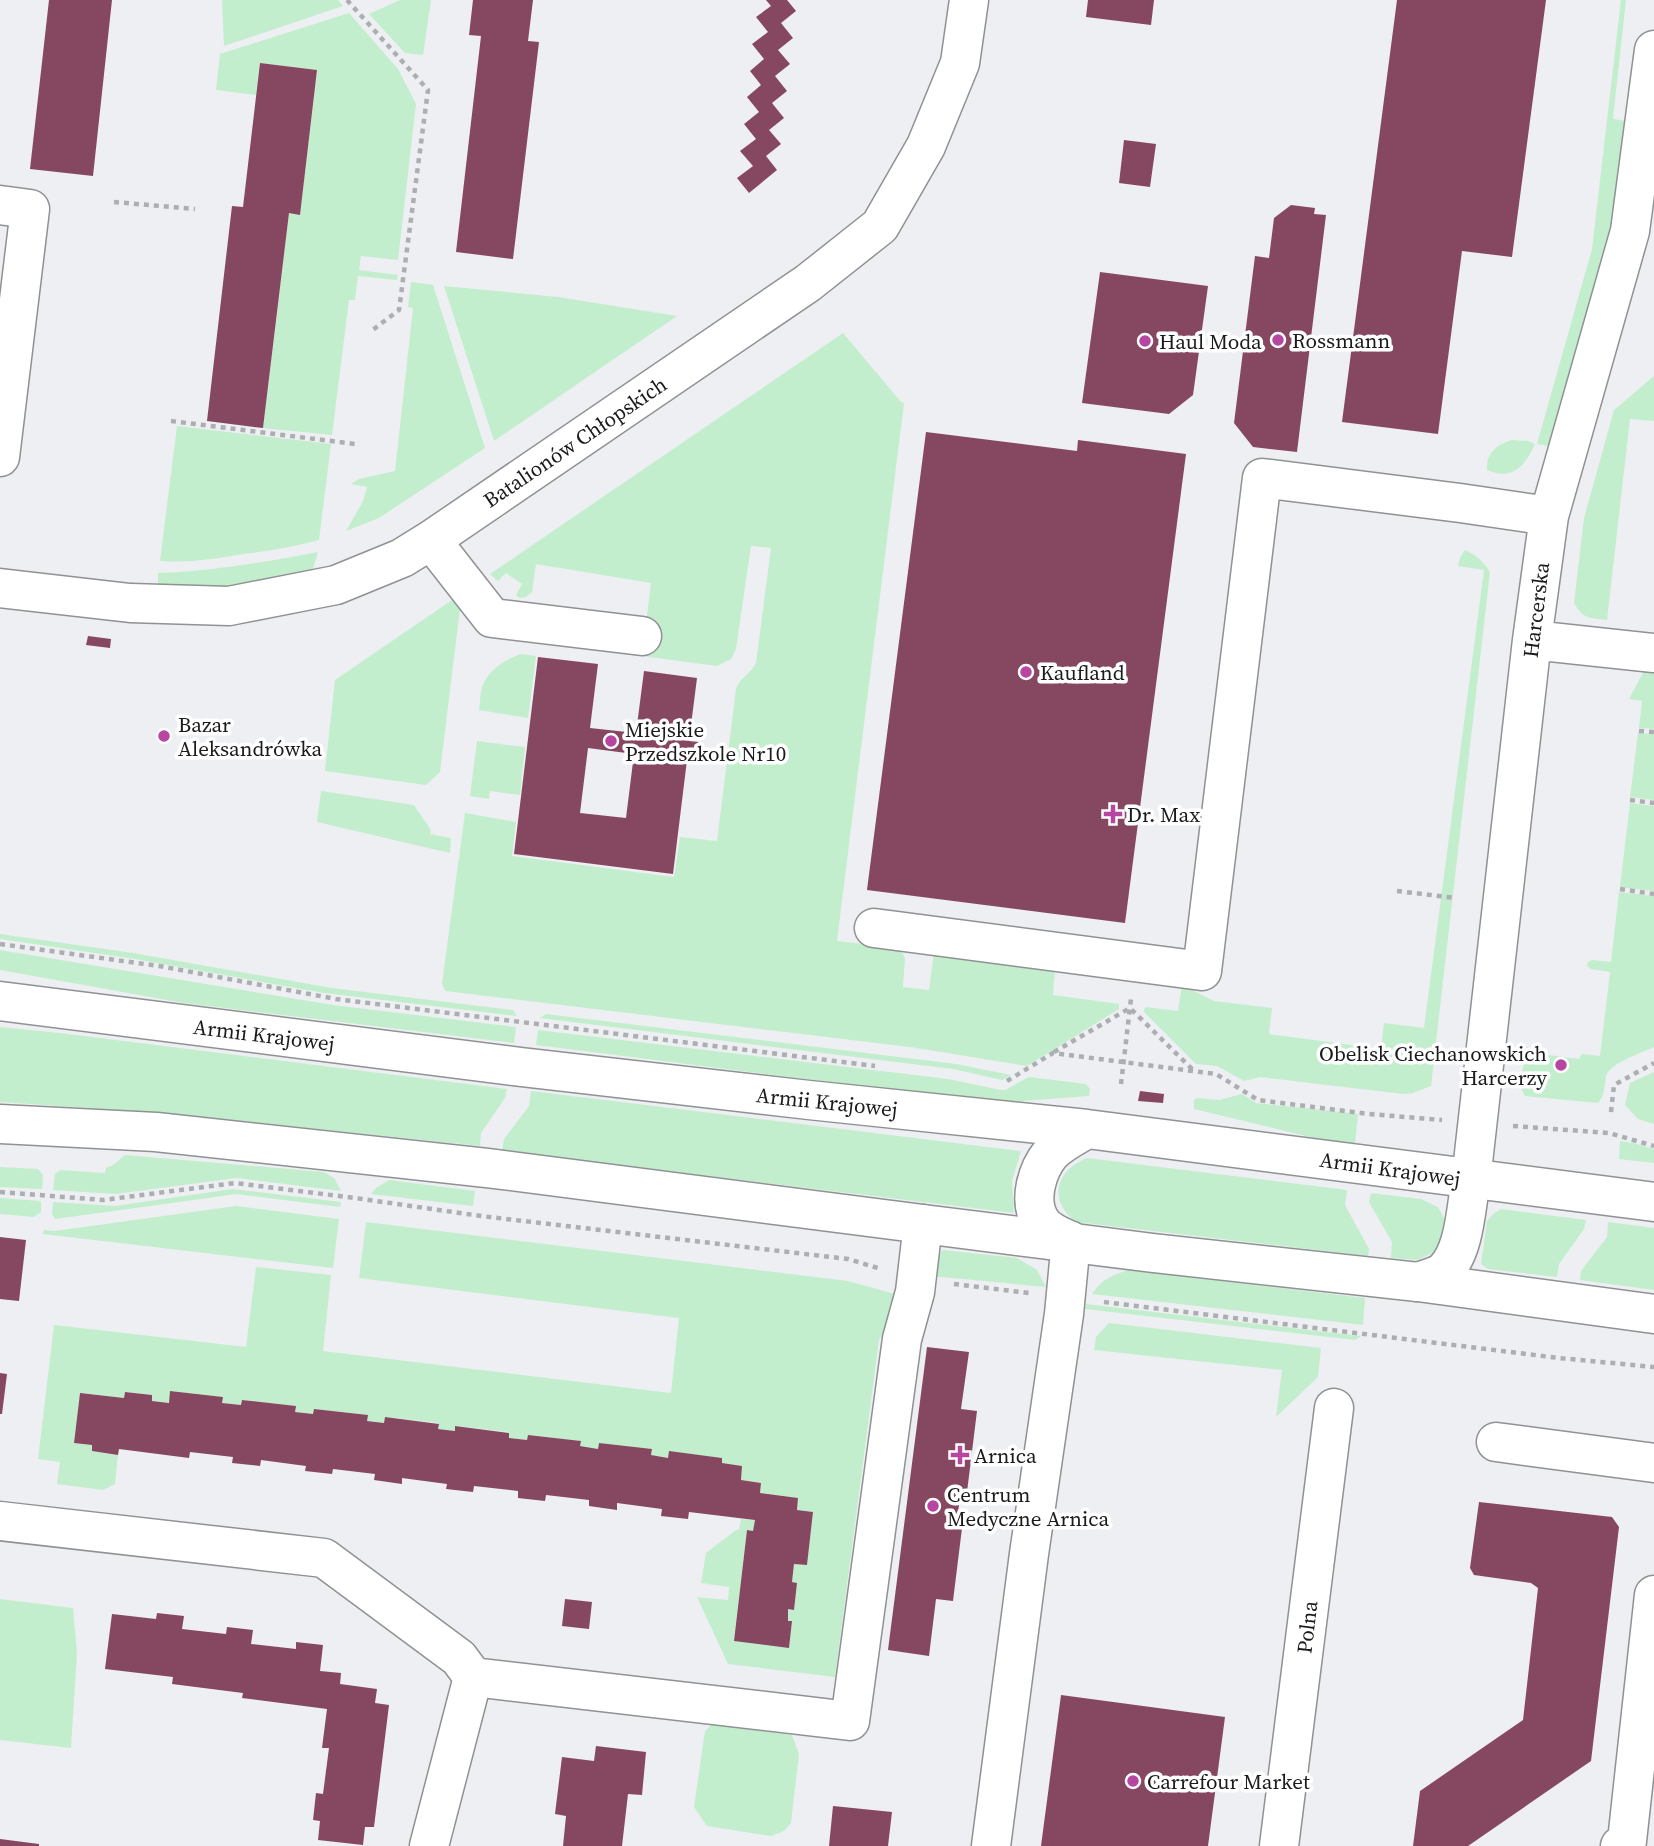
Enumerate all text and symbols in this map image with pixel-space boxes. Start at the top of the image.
place label: Rossmann [1292,326,1390,355]
place label: Haul Moda [1159,327,1262,356]
marker: Rossmann [1270,332,1286,348]
marker: Haul Moda [1137,333,1153,349]
street label: Batalionów Chłopskich [478,370,672,514]
street label: Harcerska [1516,560,1556,659]
place label: Kaufland [1040,658,1125,687]
marker: Kaufland [1018,664,1034,680]
place label: Bazar Aleksandrówka [178,710,323,763]
place label: Miejskie Przedszkole Nr10 [625,715,786,768]
marker: Bazar Aleksandrówka [156,728,172,744]
marker: Miejskie Przedszkole Nr10 [603,733,619,749]
place label: Dr. Max [1127,800,1200,829]
marker: Dr. Max [1105,806,1121,822]
street label: Armii Krajowej [192,1012,336,1058]
place label: Obelisk Ciechanowskich Harcerzy [1319,1039,1547,1092]
marker: Obelisk Ciechanowskich Harcerzy [1553,1057,1569,1073]
street label: Armii Krajowej [755,1080,899,1124]
street label: Armii Krajowej [1318,1145,1462,1193]
place label: Arnica [974,1441,1037,1470]
marker: Arnica [952,1447,968,1463]
place label: Centrum Medyczne Arnica [947,1480,1109,1533]
marker: Centrum Medyczne Arnica [925,1498,941,1514]
street label: Polna [1289,1599,1325,1655]
place label: Carrefour Market [1147,1767,1310,1796]
marker: Carrefour Market [1125,1773,1141,1789]

